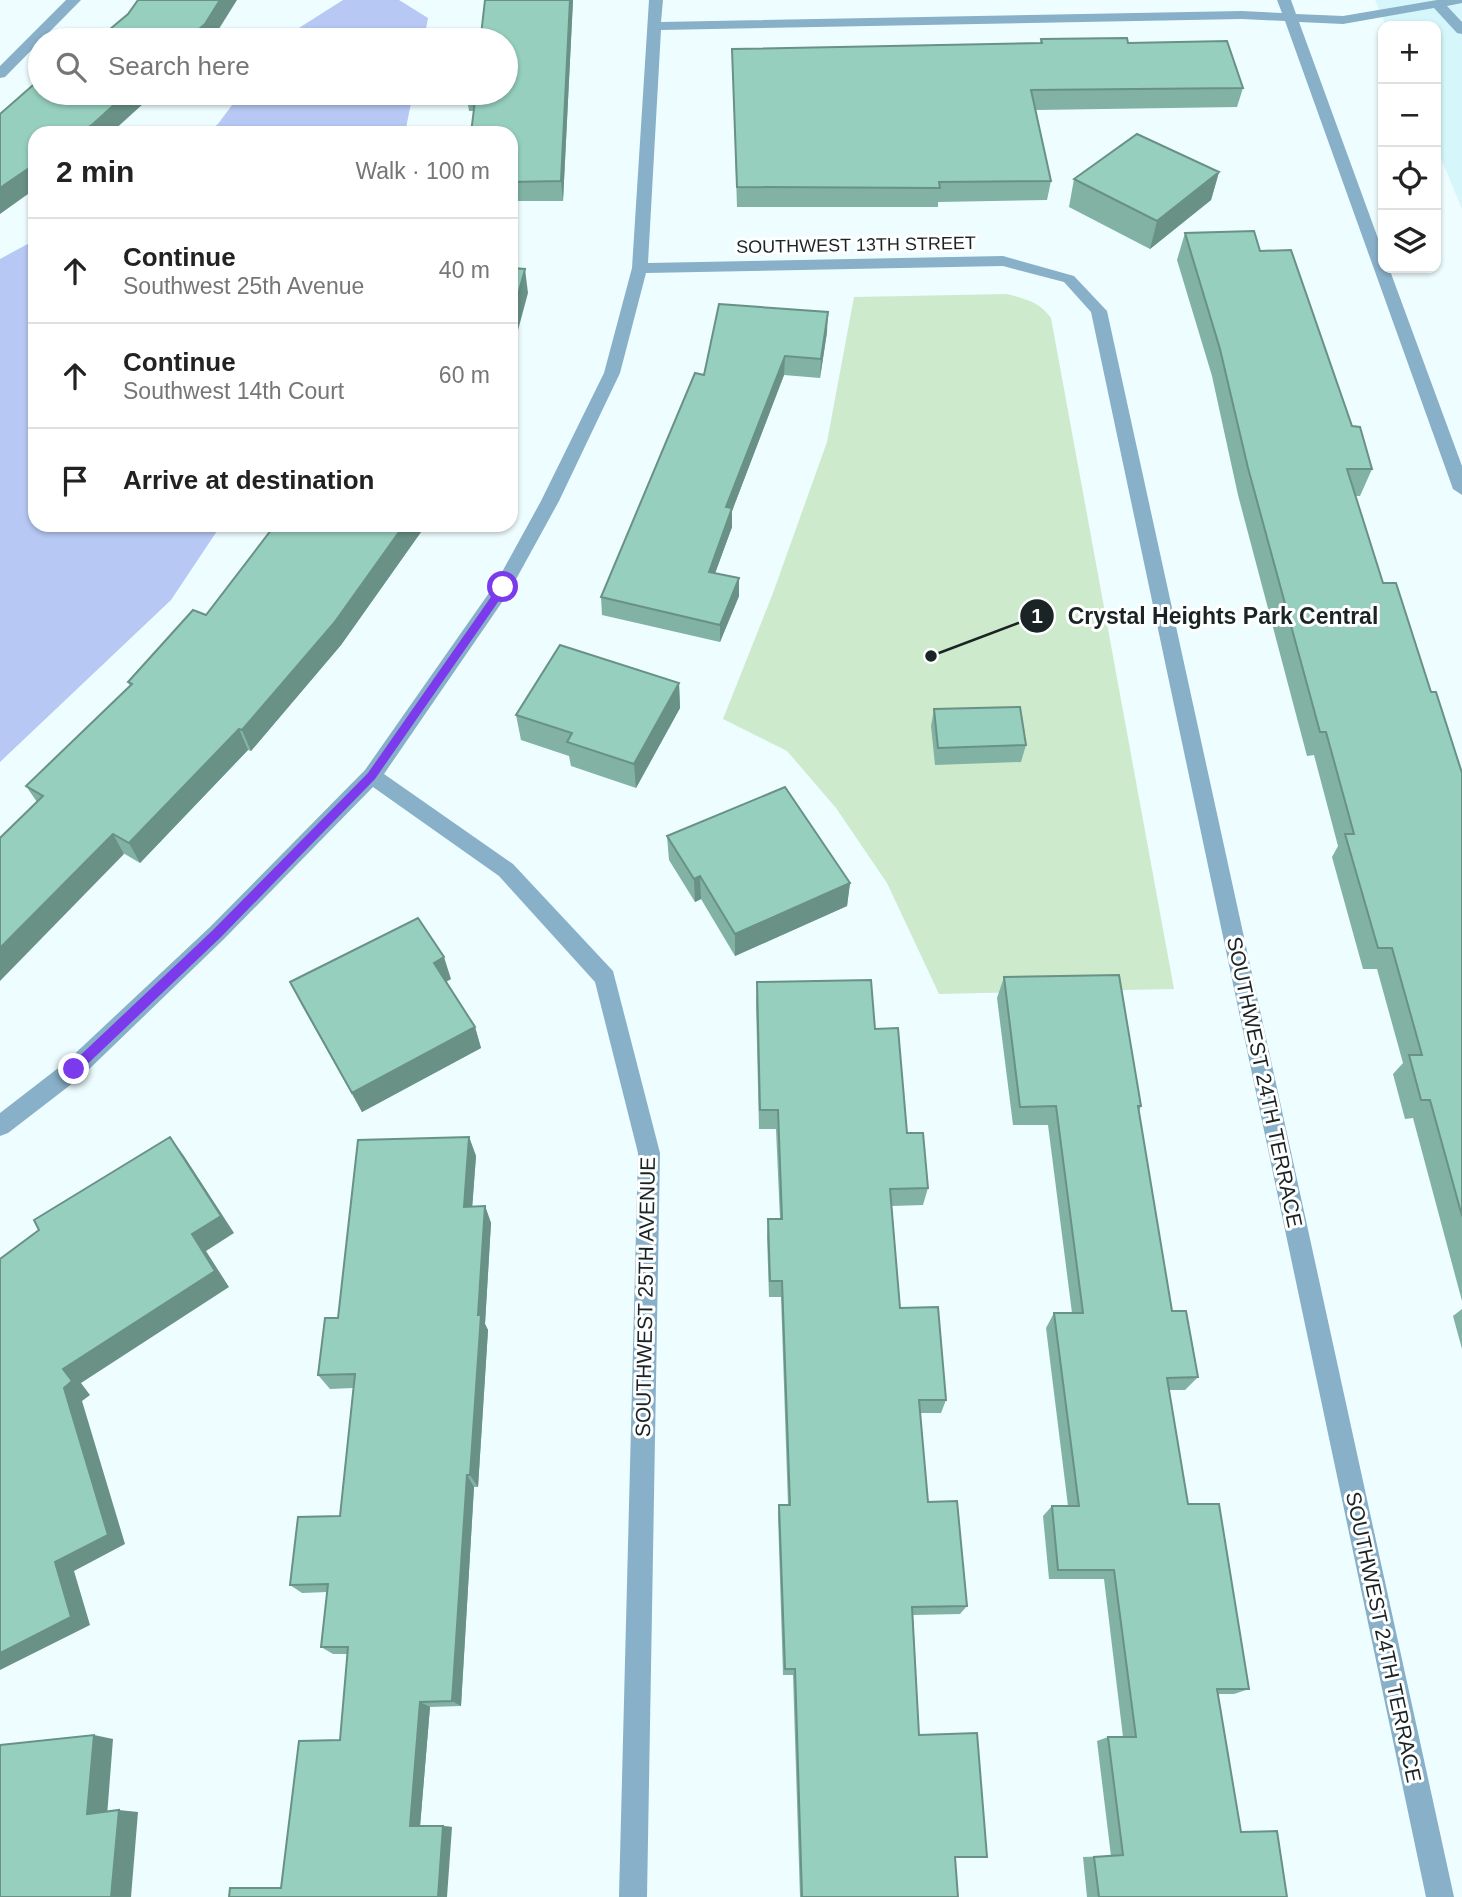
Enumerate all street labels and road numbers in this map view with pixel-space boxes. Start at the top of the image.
street label: SOUTHWEST 13TH STREET [736,233,976,257]
street label: SOUTHWEST 24TH TERRACE [1223,934,1307,1230]
street label: SOUTHWEST 25TH AVENUE [631,1157,659,1437]
street label: SOUTHWEST 24TH TERRACE [1342,1489,1426,1785]

